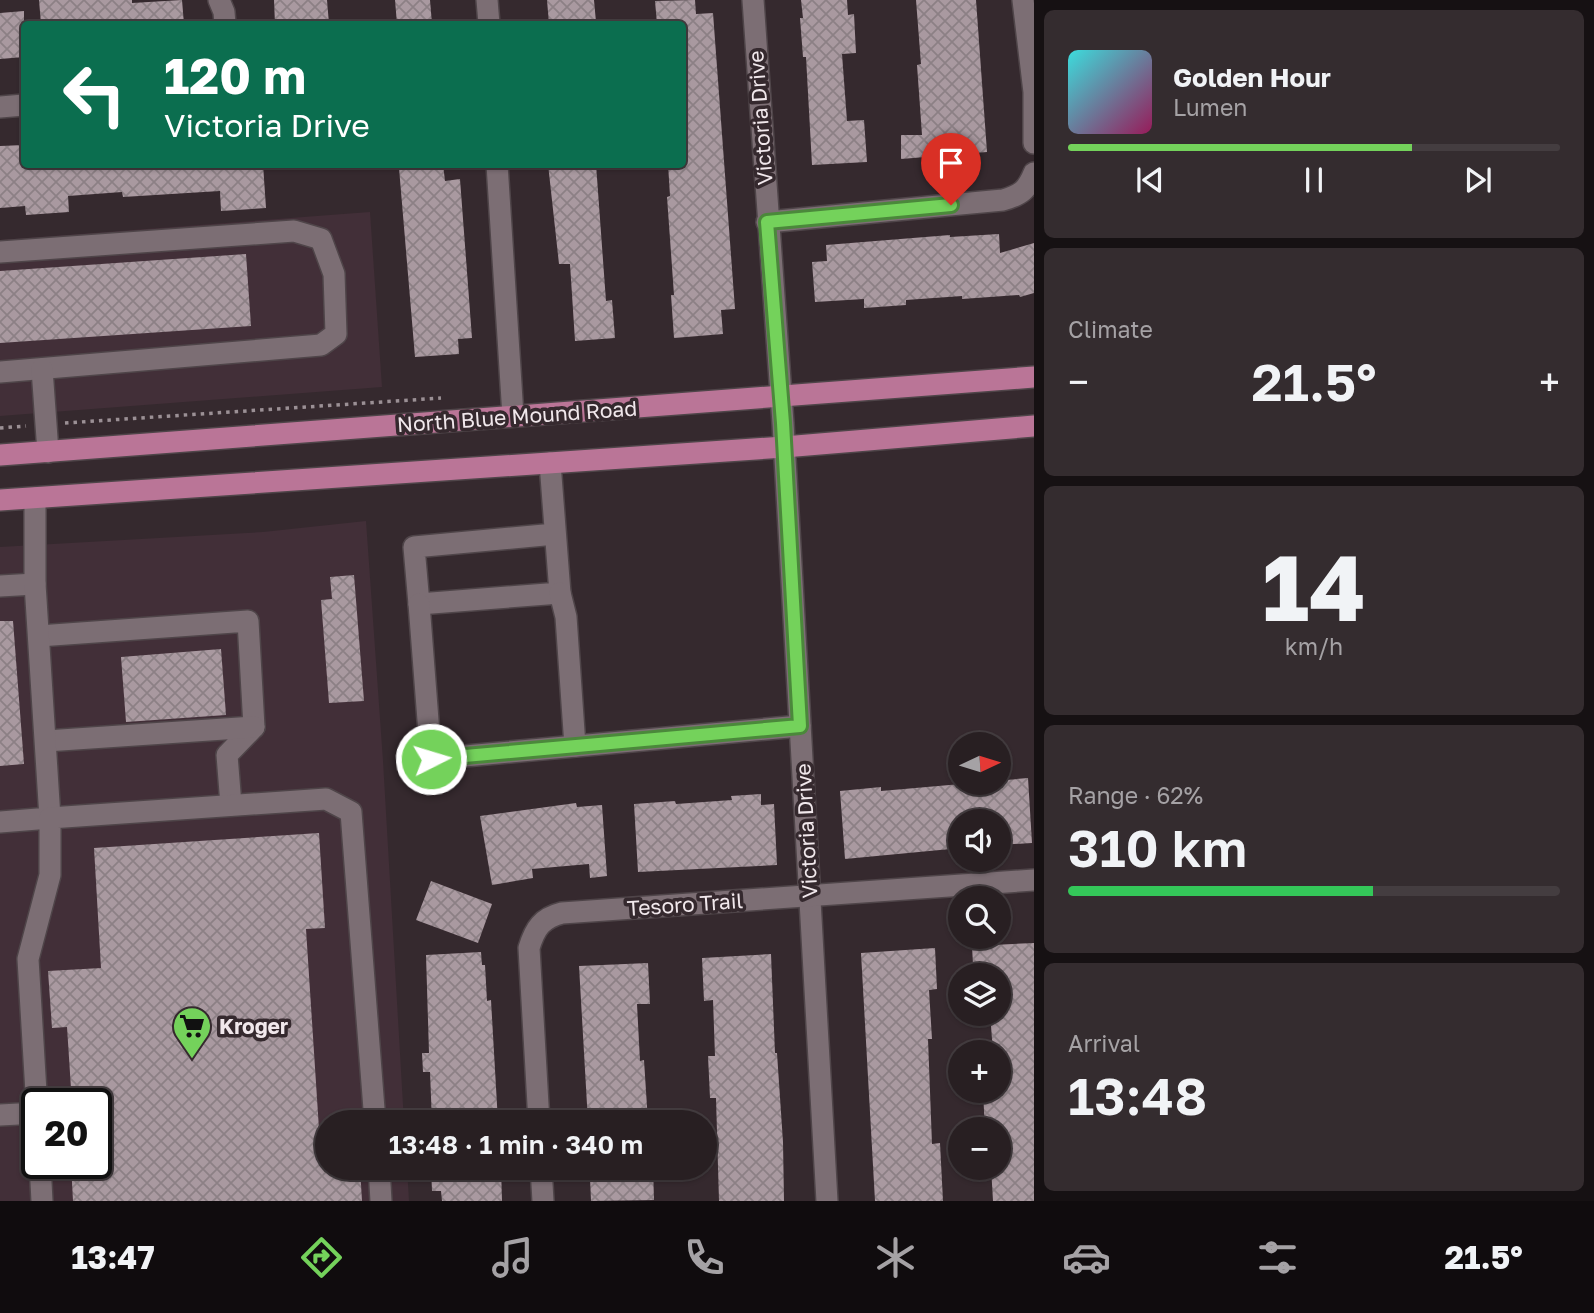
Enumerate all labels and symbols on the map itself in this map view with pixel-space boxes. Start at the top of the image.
street label: Victoria Drive [742,50,778,186]
pin [921,133,981,205]
street label: North Blue Mound Road [396,395,638,437]
position arrow [394,722,468,796]
north arrow [948,732,1012,794]
street label: Victoria Drive [789,763,823,899]
street label: Tesoro Trail [626,887,744,921]
supermarket icon: Kroger [171,1005,213,1060]
place label: Kroger [219,1013,288,1039]
speed limit sign: 20 [21,1088,112,1179]

